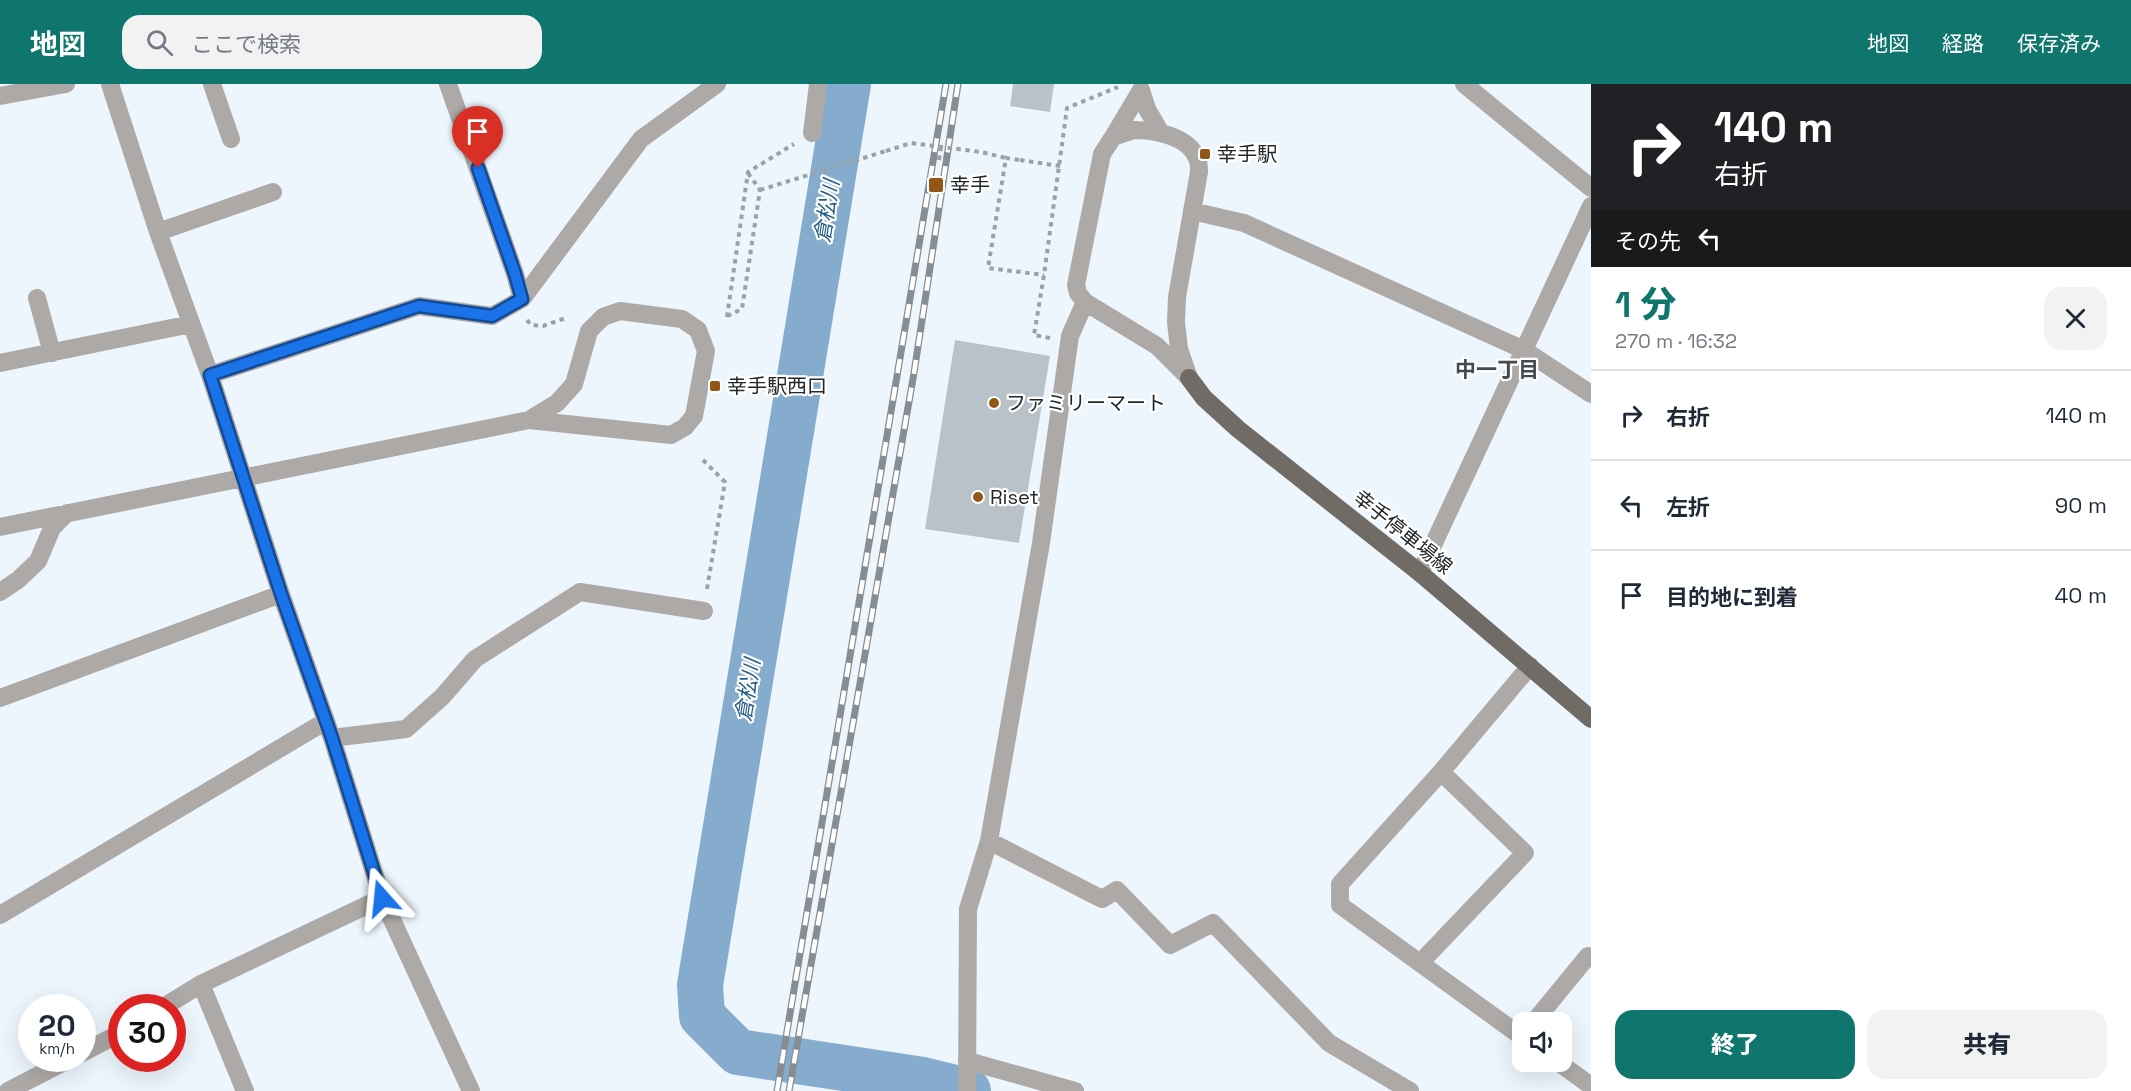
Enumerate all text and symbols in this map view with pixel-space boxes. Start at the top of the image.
search box [122,15,542,69]
text: 地図 [30,26,86,62]
icon: search [143,26,176,59]
text: ここで検索 [191,30,301,58]
text: 地図 [1867,30,1909,57]
text: 経路 [1942,30,1984,57]
text: 保存済み [2017,30,2101,57]
text: 140 m [1714,101,1833,154]
pin [452,106,503,168]
icon: right [1615,108,1693,186]
icon: arrive [461,115,494,148]
place label: 幸手駅 [1217,141,1277,167]
marker: 幸手駅 [1198,147,1212,161]
text: 右折 [1714,157,1768,192]
place label: 幸手 [950,172,990,198]
water label: 倉松川 [808,176,845,244]
marker: 幸手 [927,176,945,194]
icon: left [1693,222,1726,255]
text: その先 [1615,227,1681,255]
text: 1 分 [1615,282,1676,328]
button: close [2044,287,2107,350]
text: 270 m · 16:32 [1615,328,1737,354]
district label: 中一丁目 [1455,356,1539,383]
place label: 幸手駅西口 [727,373,827,399]
marker: 幸手駅西口 [708,379,722,393]
place label: ファミリーマート [1006,390,1166,416]
marker: ファミリーマート [987,396,1001,410]
icon: right [1615,399,1648,432]
text: 140 m [2045,401,2107,429]
text: 右折 [1666,403,1710,431]
place label: Riset [990,484,1039,510]
street label: 幸手停車場線 [1348,484,1458,580]
icon: left [1615,489,1648,522]
marker: Riset [971,490,985,504]
text: 90 m [2055,491,2107,519]
text: 左折 [1666,493,1710,521]
icon: arrive [1615,579,1648,612]
text: 40 m [2055,581,2107,609]
text: 目的地に到着 [1666,583,1798,611]
water label: 倉松川 [729,655,766,723]
position arrow [350,866,414,930]
speed limit sign: 30 [108,994,186,1072]
text: 20 [38,1006,76,1045]
button: 終了 [1615,1010,1855,1079]
button: 共有 [1867,1010,2107,1079]
map controls [1512,1012,1572,1072]
button: sound [1512,1012,1572,1072]
text: km/h [39,1039,75,1058]

